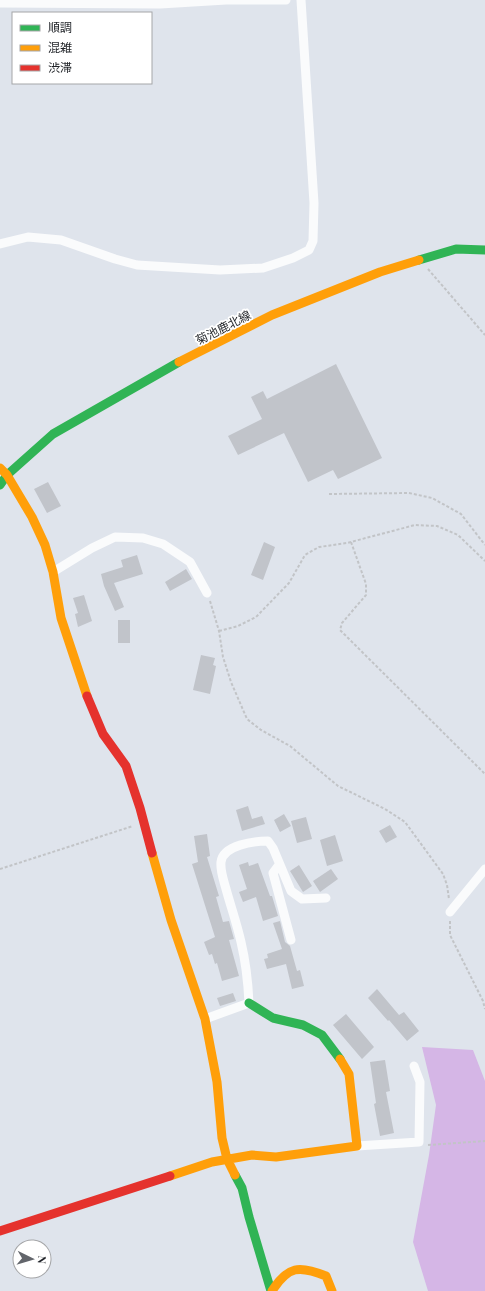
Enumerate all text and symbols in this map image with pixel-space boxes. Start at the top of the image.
legend [12,12,152,84]
text: 順調 [48,19,72,35]
text: 混雑 [48,39,72,55]
text: 渋滞 [48,59,72,75]
street label: 菊池鹿北線 [193,306,253,348]
north arrow [12,1239,52,1279]
text: N [35,1255,50,1265]

